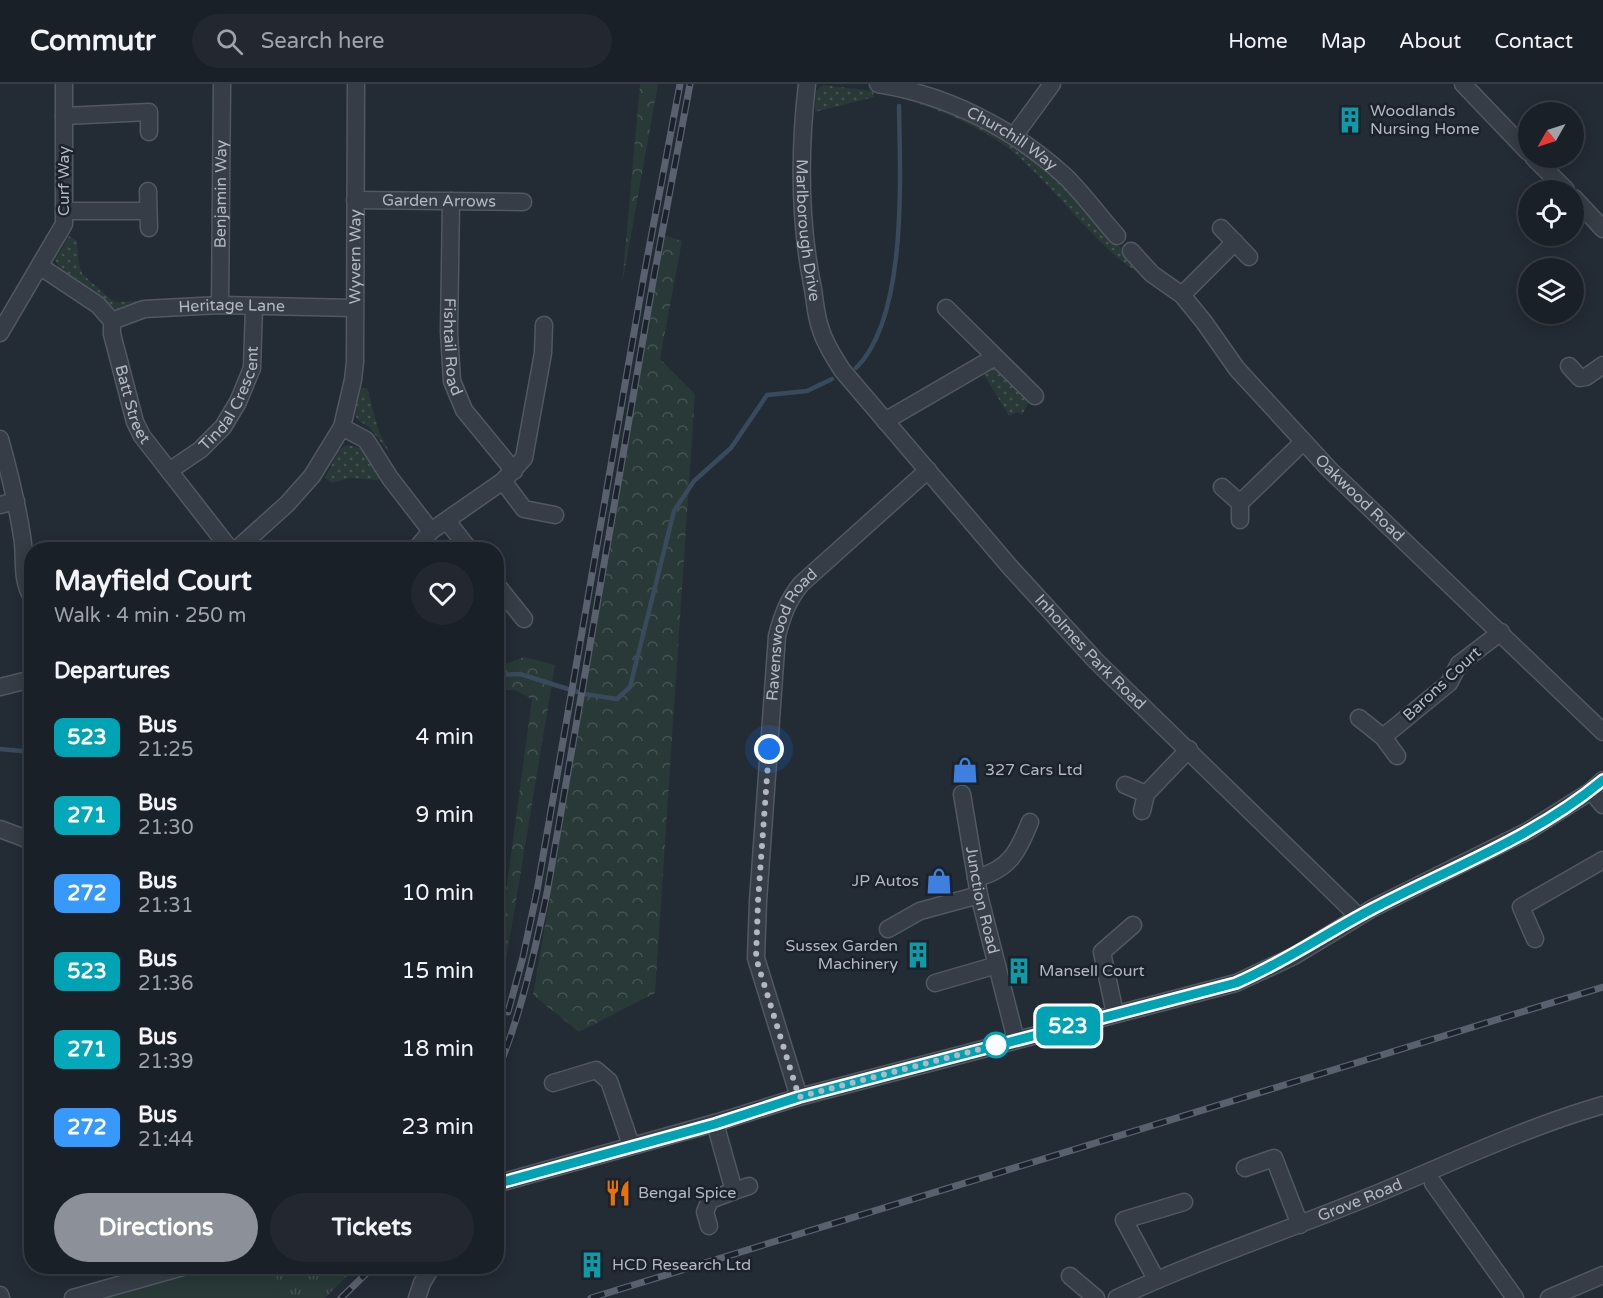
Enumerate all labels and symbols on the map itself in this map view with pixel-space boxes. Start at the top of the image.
place label: Woodlands Nursing Home [1370,101,1480,139]
street label: Churchill Way [963,102,1062,175]
north arrow [1518,102,1584,168]
building icon: Woodlands Nursing Home [1335,105,1365,135]
street label: Benjamin Way [211,139,231,248]
street label: Curf Way [54,146,74,216]
street label: Marlborough Drive [792,159,825,303]
street label: Garden Arrows [382,190,496,212]
street label: Wyvern Way [345,209,366,304]
street label: Heritage Lane [178,295,285,317]
street label: Fishtail Road [439,298,467,399]
street label: Tindal Crescent [195,346,263,455]
street label: Batt Street [110,363,155,448]
street label: Oakwood Road [1310,450,1409,546]
street label: Ravenswood Road [762,564,822,702]
street label: Inholmes Park Road [1030,591,1150,714]
street label: Barons Court [1399,643,1485,725]
your location [754,734,784,764]
shop icon: 327 Cars Ltd [950,755,980,785]
place label: 327 Cars Ltd [985,760,1083,780]
street label: Junction Road [961,845,1004,956]
shop icon: JP Autos [924,866,954,896]
place label: JP Autos [852,871,919,891]
place label: Sussex Garden Machinery [786,936,898,974]
building icon: Sussex Garden Machinery [903,940,933,970]
building icon: Mansell Court [1004,956,1034,986]
place label: Mansell Court [1039,961,1145,981]
line badge: 523 [1034,1006,1102,1046]
unlabelled marker [983,1032,1009,1058]
street label: Grove Road [1315,1174,1405,1226]
restaurant icon: Bengal Spice [603,1178,633,1208]
place label: Bengal Spice [638,1183,736,1203]
building icon: HCD Research Ltd [577,1250,607,1280]
place label: HCD Research Ltd [612,1255,751,1275]

